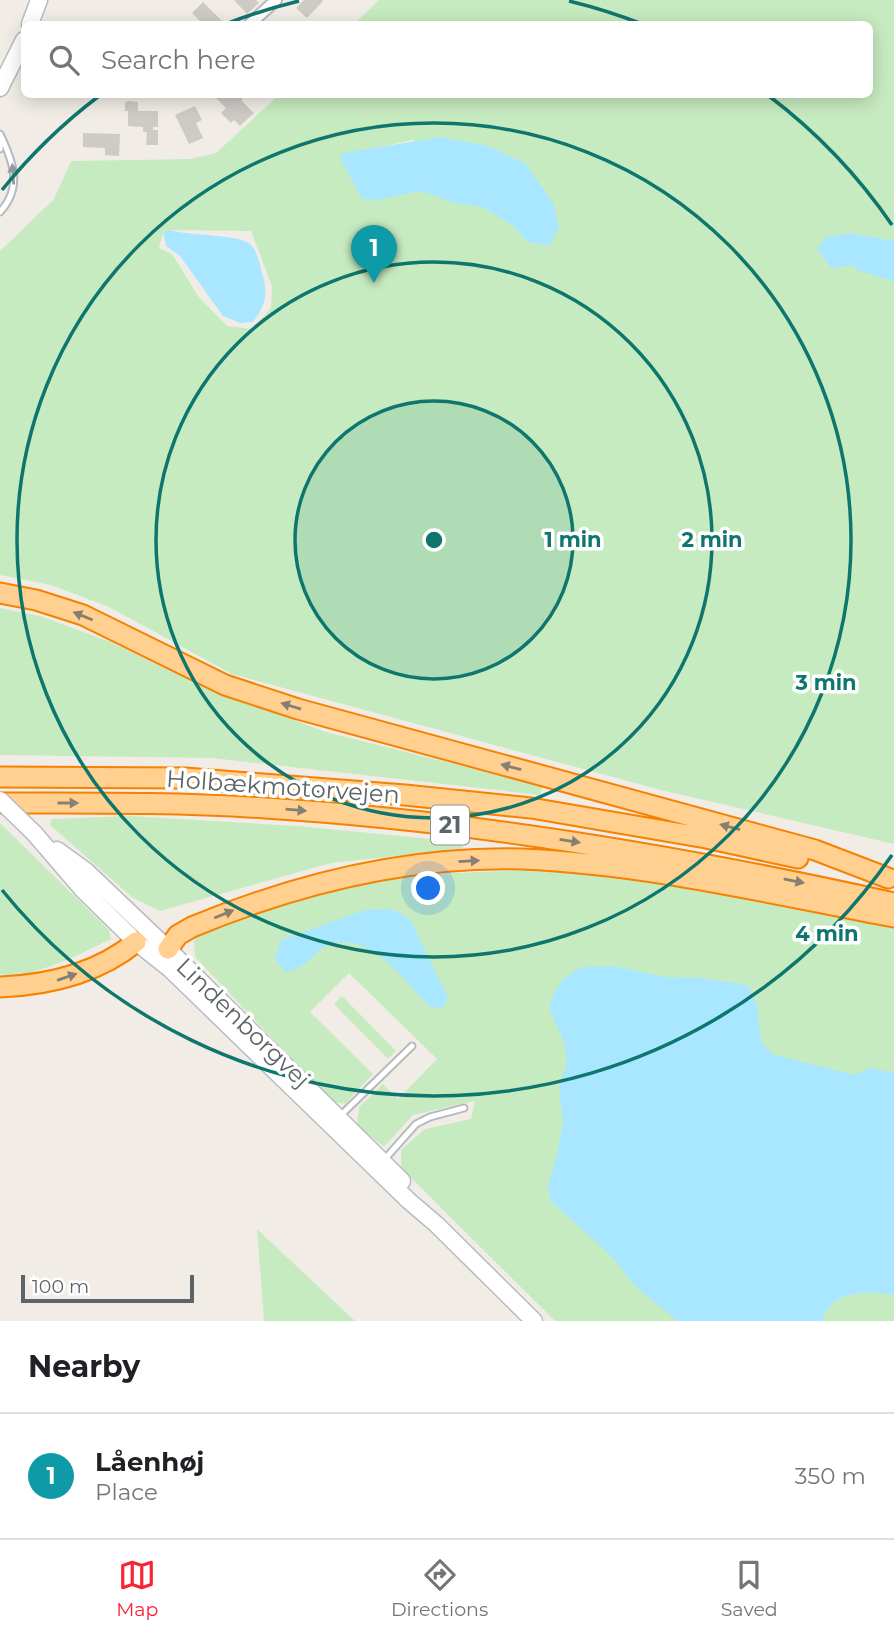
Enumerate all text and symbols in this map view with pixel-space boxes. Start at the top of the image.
search box [21,21,873,98]
icon: search [45,41,83,79]
text: Search here [101,44,256,76]
one-way arrow [8,163,19,185]
pin: 1 [351,225,397,283]
text: 1 min [544,527,602,552]
text: 2 min [681,527,743,552]
centre of rings [422,528,446,552]
one-way arrow [73,610,94,621]
text: 3 min [794,670,857,695]
one-way arrow [281,701,302,711]
one-way arrow [499,761,521,772]
street label: Holbækmotorvejen [165,764,401,809]
one-way arrow [57,797,79,809]
one-way arrow [285,805,307,816]
road number: 21 [431,806,469,845]
one-way arrow [719,821,741,832]
one-way arrow [559,836,581,847]
one-way arrow [458,855,480,866]
your location [411,871,445,905]
one-way arrow [783,876,805,887]
one-way arrow [214,909,235,920]
text: 4 min [795,921,859,946]
street label: Lindenborgvej [171,952,316,1094]
one-way arrow [57,971,78,982]
scale bar [21,1272,194,1304]
text: 100 m [32,1275,89,1298]
text: Nearby [28,1348,140,1385]
text: Låenhøj [95,1446,204,1478]
text: 1 [46,1462,56,1490]
text: 350 m [795,1462,866,1490]
text: Place [95,1478,158,1506]
tab: Map [116,1556,158,1621]
tab: Directions [391,1556,488,1621]
tab: Saved [721,1556,778,1621]

